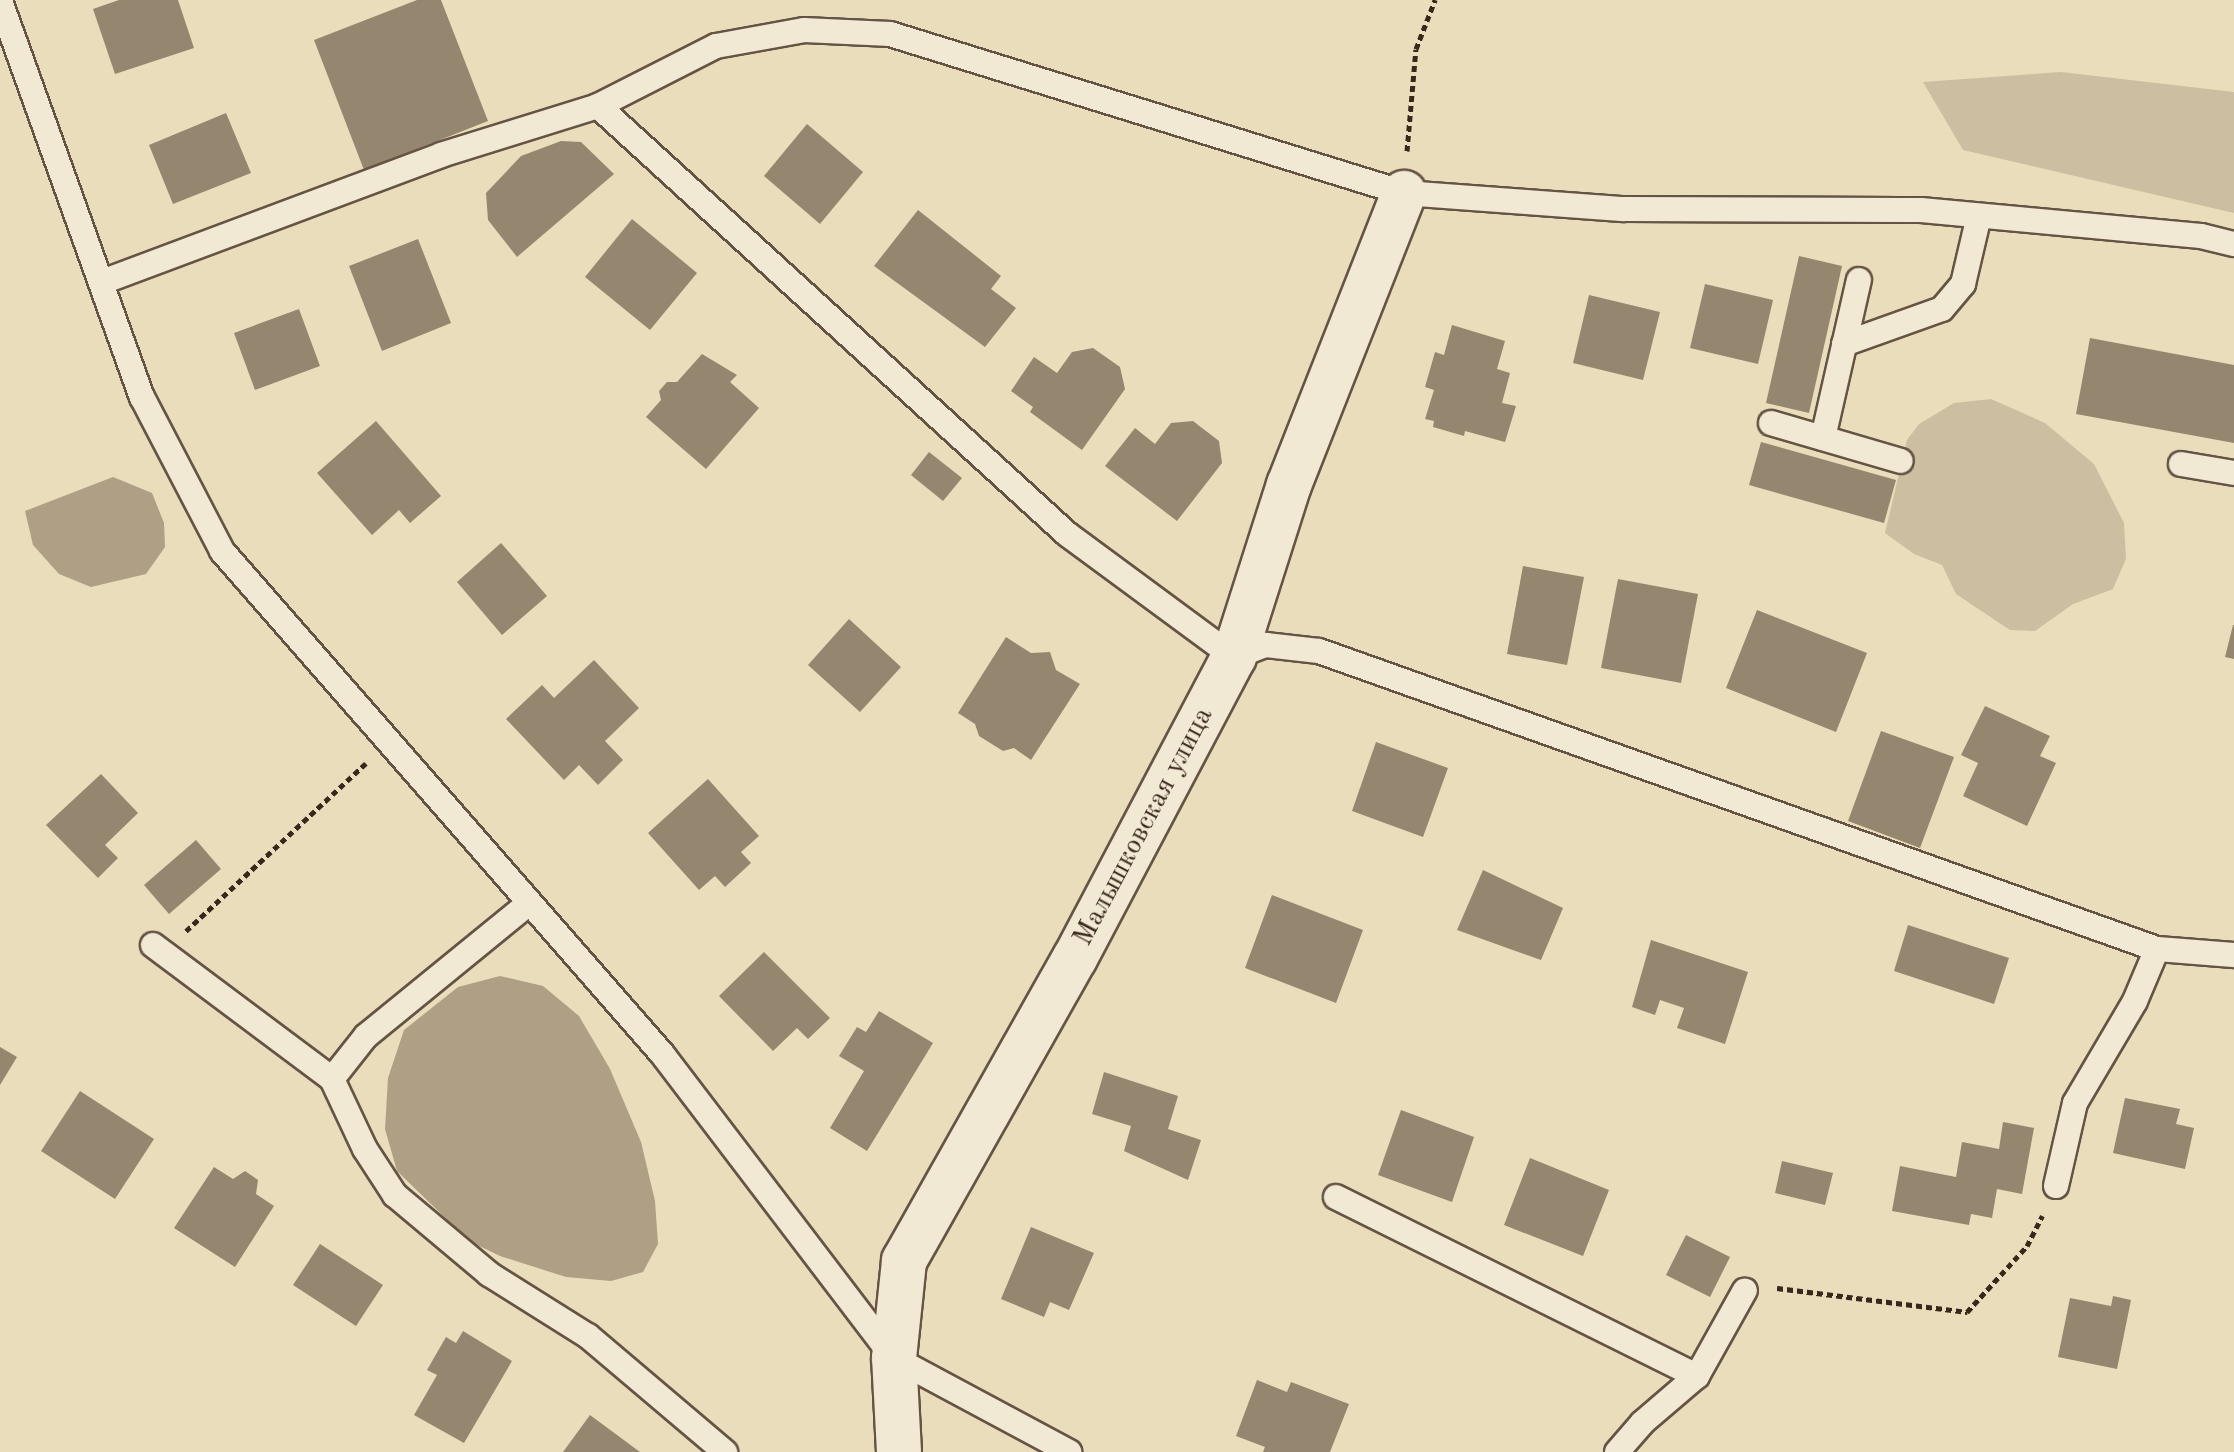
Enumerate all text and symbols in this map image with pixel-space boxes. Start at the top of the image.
street label: Малышковская улица [1067,702,1221,952]

